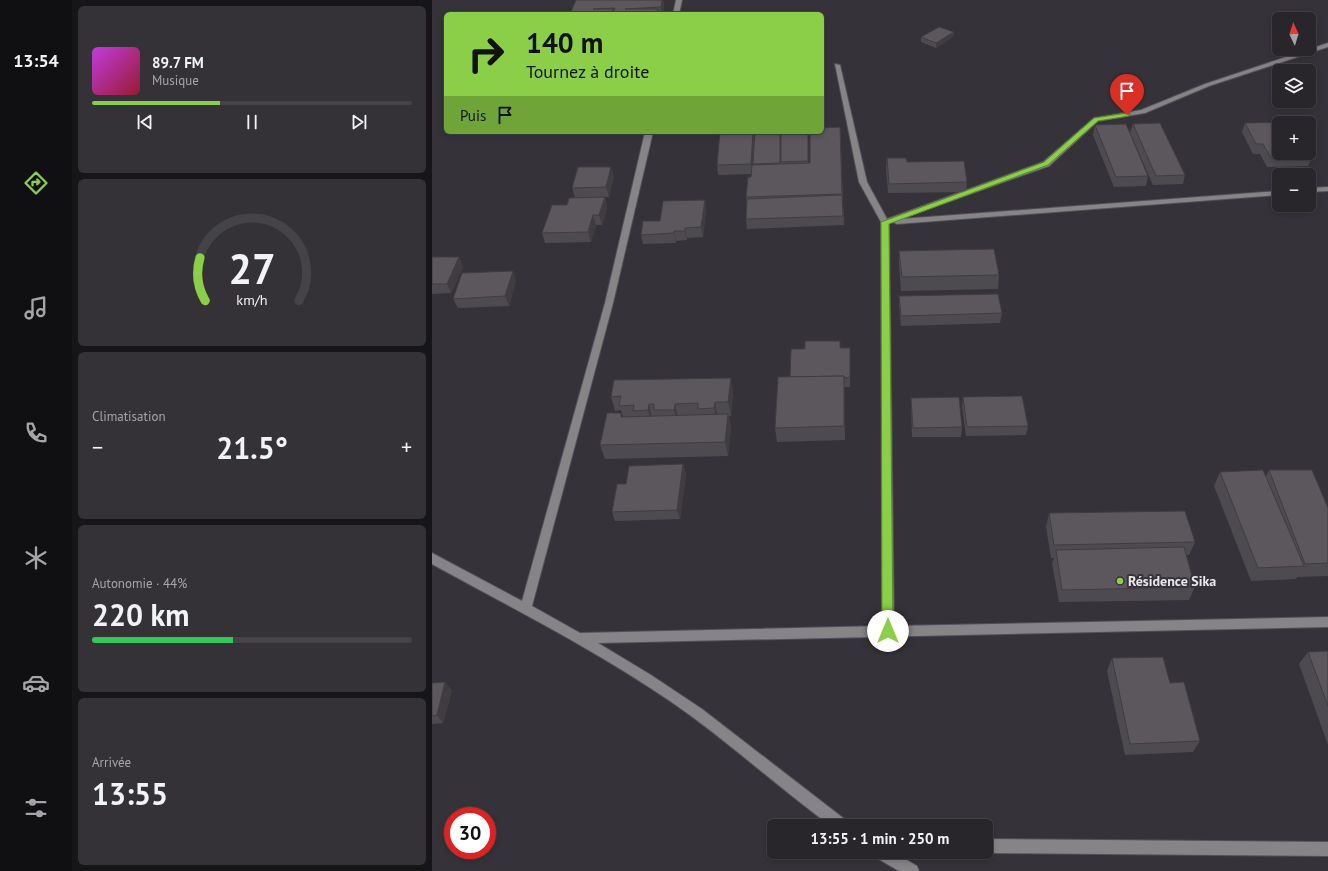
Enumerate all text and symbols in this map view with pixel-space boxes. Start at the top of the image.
north arrow [1272,12,1316,56]
map controls [1272,12,1316,212]
text: 140 m [526,24,603,61]
icon: right [460,28,512,80]
text: 13:54 [13,49,59,72]
text: 89.7 FM [152,53,204,72]
text: Tournez à droite [526,60,649,83]
button: layers [1272,64,1316,108]
text: Musique [152,72,199,89]
pin [1110,74,1144,115]
icon: arrive [1116,80,1138,102]
icon: arrive [494,104,516,126]
text: Puis [460,106,486,125]
icon: previous [134,111,156,133]
icon: pause [241,111,263,133]
icon: next [348,111,370,133]
button: + [1272,116,1316,160]
button: − [1272,168,1316,212]
icon: directions [22,169,50,197]
text: 27 [228,241,276,294]
text: km/h [236,289,268,308]
icon: music [22,294,50,322]
text: Climatisation [92,408,166,425]
icon: phone [22,419,50,447]
text: 21.5° [216,428,288,467]
text: − [92,433,103,461]
text: + [401,433,412,461]
icon: climate [22,544,50,572]
place label: Résidence Sika [1128,572,1216,590]
text: Autonomie · 44% [92,575,187,592]
marker: Résidence Sika [1115,576,1125,586]
text: 220 km [92,595,190,634]
position arrow [867,610,909,652]
icon: car [22,669,50,697]
text: Arrivée [92,754,131,771]
text: 13:55 [92,774,168,813]
icon: filters [22,794,50,822]
speed limit sign: 30 [444,807,496,859]
text: 13:55 · 1 min · 250 m [811,829,949,848]

